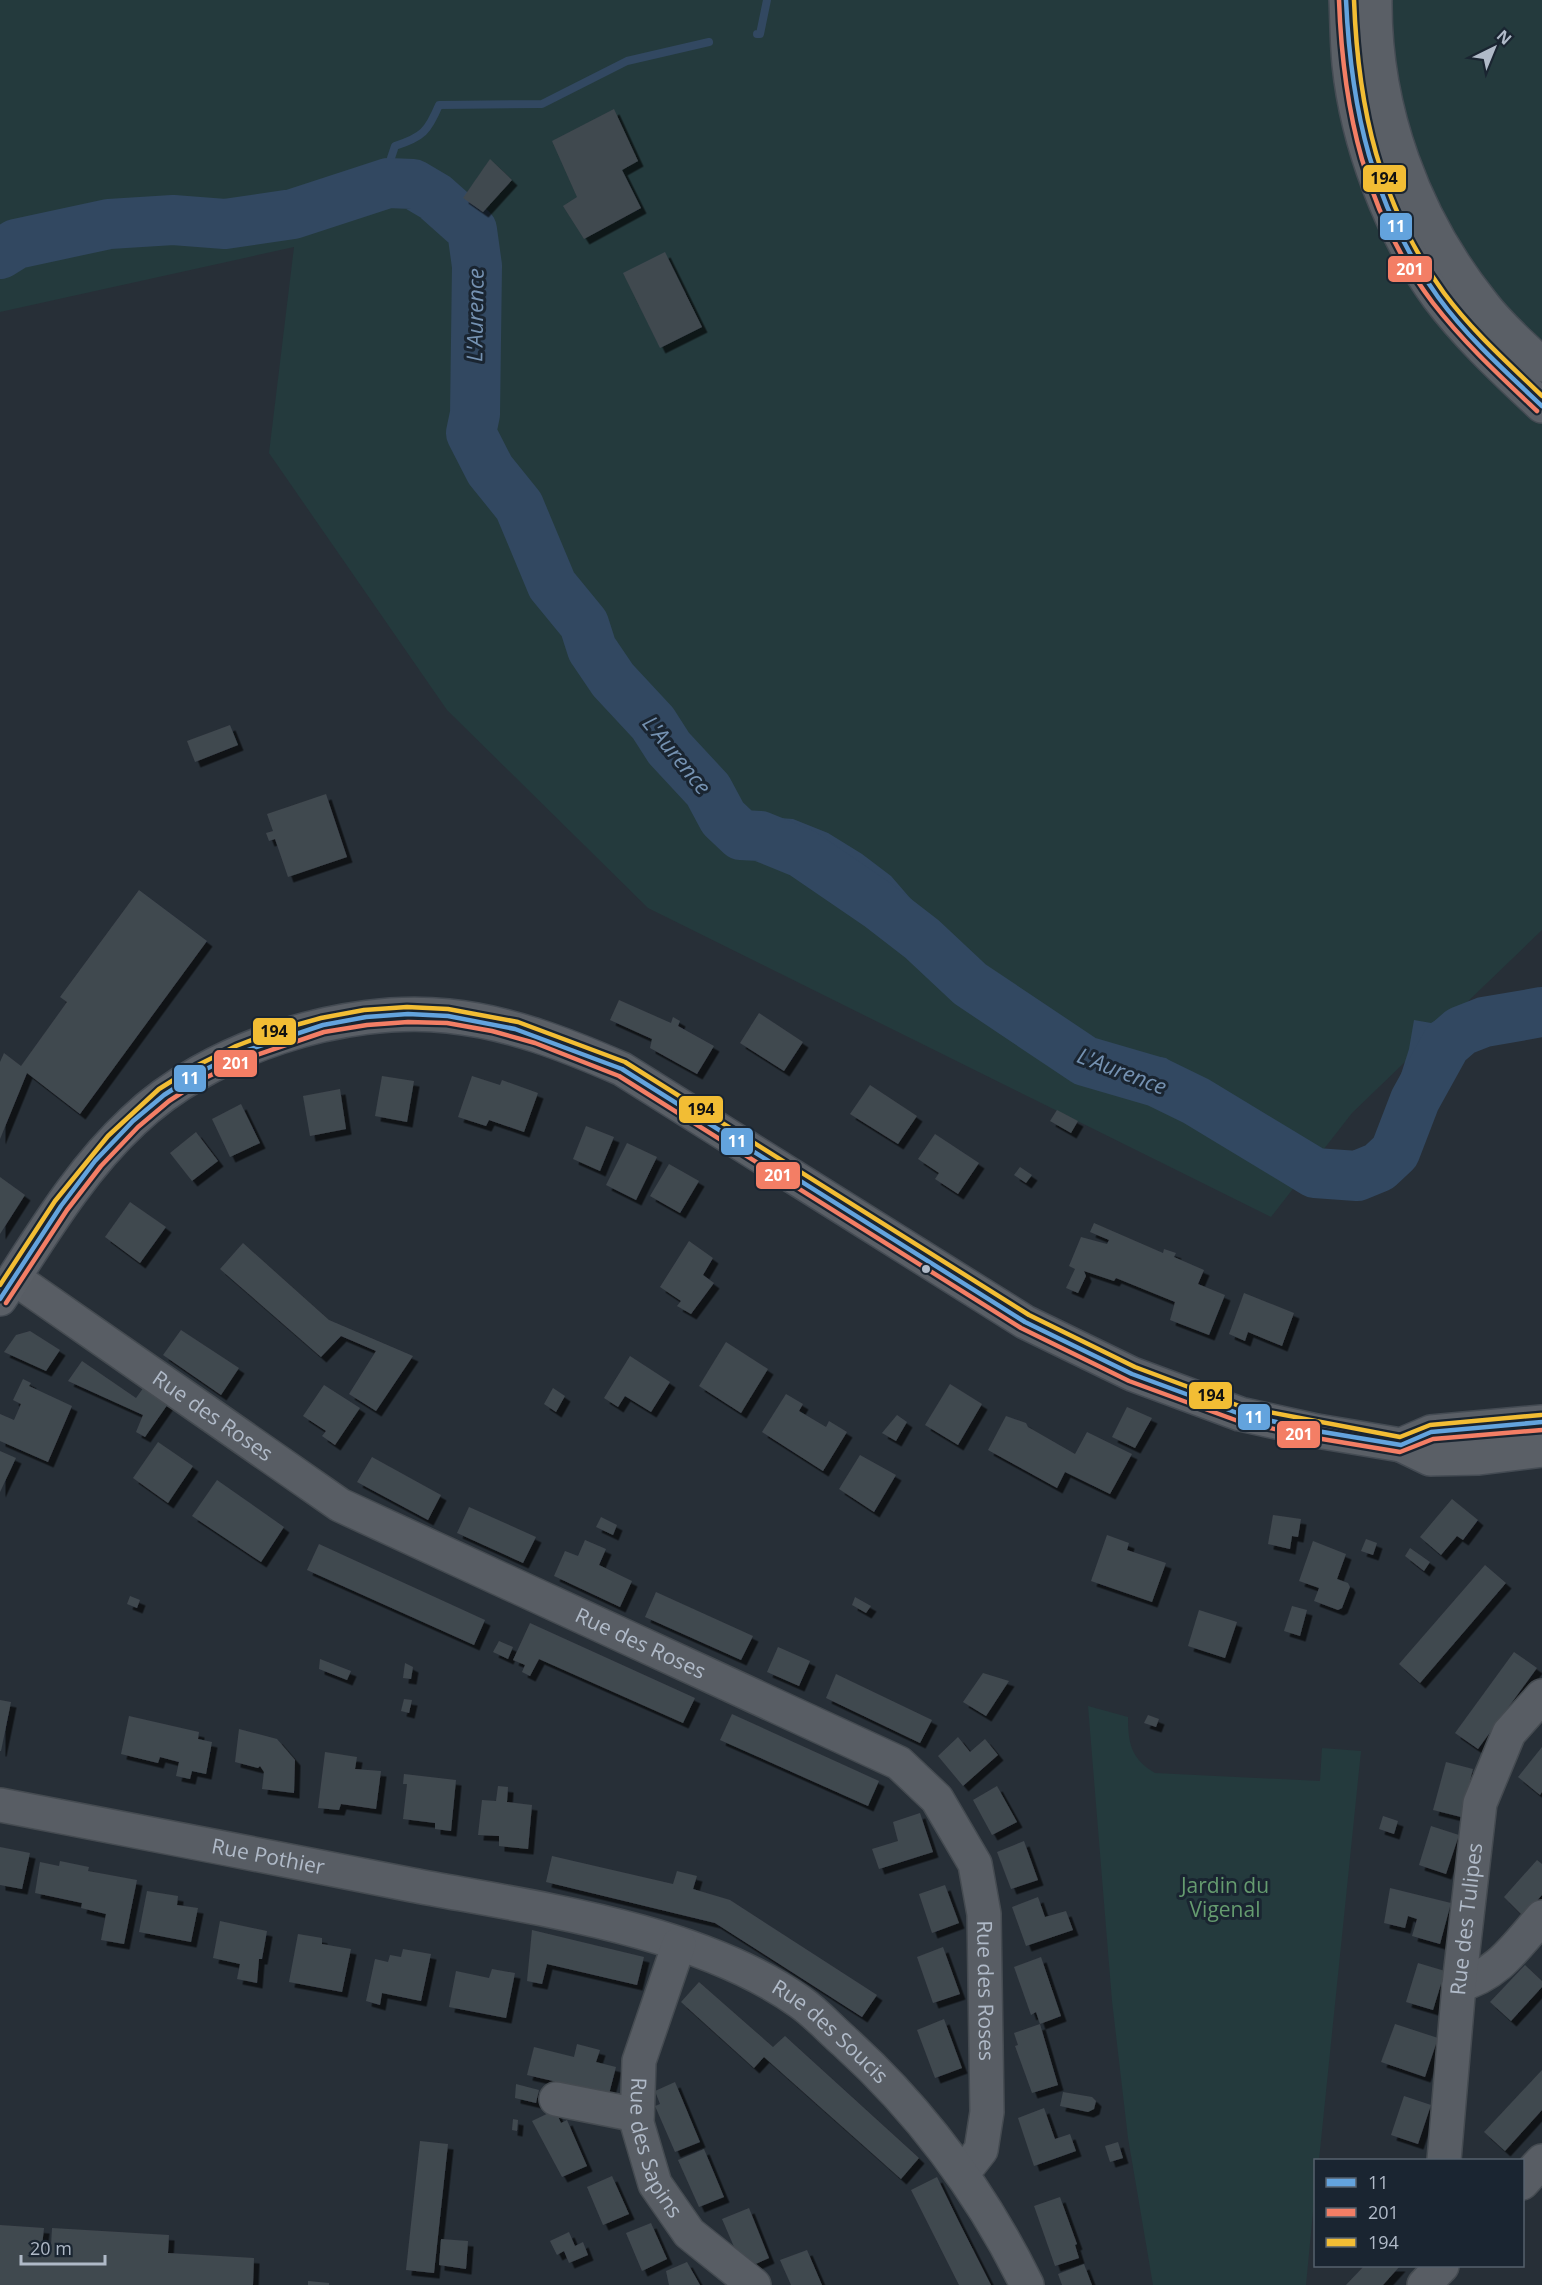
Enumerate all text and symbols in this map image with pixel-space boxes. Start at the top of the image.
north arrow [1464,18,1524,78]
text: N [1492,25,1516,50]
line badge: 194 [1362,164,1407,193]
text: 194 [1370,167,1398,189]
line badge: 11 [1379,212,1413,241]
text: 11 [1387,215,1405,237]
line badge: 201 [1387,255,1433,283]
text: 201 [1396,258,1424,280]
water label: L'Aurence [458,268,490,362]
water label: L'Aurence [637,709,719,800]
line badge: 194 [252,1017,297,1046]
text: 194 [260,1020,288,1042]
water label: L'Aurence [1073,1039,1171,1101]
line badge: 201 [213,1049,258,1078]
text: 201 [222,1052,250,1074]
line badge: 11 [173,1064,207,1093]
text: 11 [181,1067,199,1089]
line badge: 194 [678,1095,724,1124]
text: 194 [687,1098,715,1120]
line badge: 11 [720,1127,754,1156]
text: 11 [728,1130,746,1152]
line badge: 201 [755,1161,801,1190]
text: 201 [764,1164,792,1186]
unlabelled marker [920,1263,932,1275]
street label: Rue des Roses [147,1364,279,1467]
line badge: 194 [1188,1381,1233,1410]
text: 194 [1197,1384,1225,1406]
line badge: 11 [1237,1403,1271,1431]
text: 11 [1245,1406,1263,1428]
line badge: 201 [1276,1420,1321,1449]
text: 201 [1285,1423,1313,1445]
street label: Rue des Roses [571,1601,710,1685]
street label: Rue Pothier [209,1831,328,1881]
street label: Rue des Tulipes [1443,1841,1488,1996]
park label: Jardin du Vigenal [1179,1871,1269,1923]
street label: Rue des Roses [971,1920,1001,2061]
street label: Rue des Soucis [767,1972,895,2089]
street label: Rue des Sapins [624,2077,689,2223]
legend [1314,2159,1524,2267]
text: 11 [1368,2170,1389,2194]
text: 201 [1368,2200,1399,2224]
scale bar [21,2228,105,2266]
text: 194 [1368,2230,1399,2254]
text: 20 m [30,2236,72,2260]

